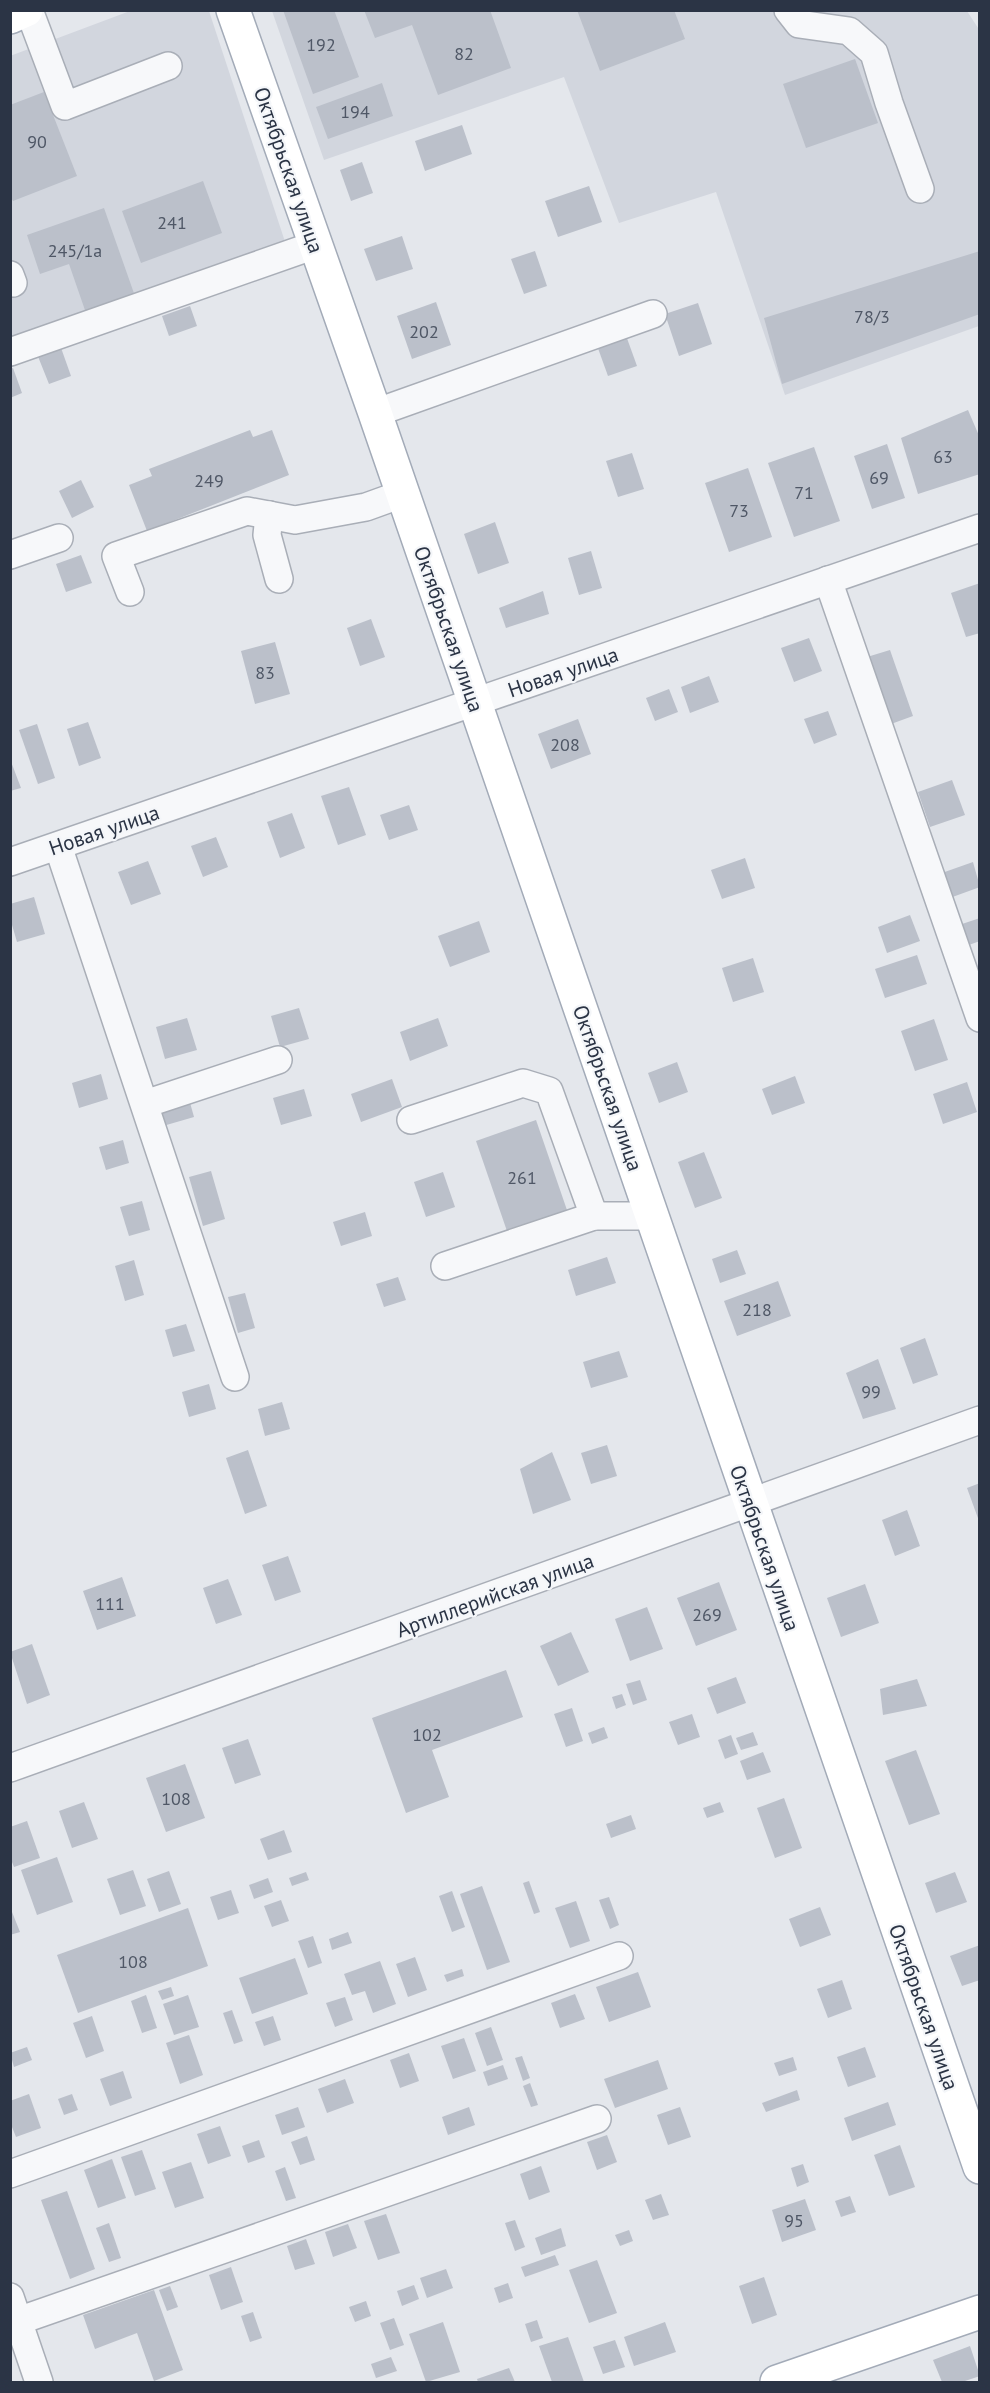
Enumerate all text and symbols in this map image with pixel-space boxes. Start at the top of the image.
house number: 192 [306,33,336,56]
house number: 82 [454,42,474,65]
street label: Октябрьская улица [248,83,330,257]
house number: 194 [340,100,370,123]
house number: 90 [27,130,47,153]
house number: 241 [157,211,187,234]
house number: 245/1а [48,239,102,262]
house number: 78/3 [854,305,890,328]
house number: 202 [409,320,439,343]
house number: 63 [933,445,953,468]
house number: 69 [869,466,889,489]
house number: 249 [194,469,224,492]
house number: 71 [794,481,814,504]
house number: 73 [729,499,749,522]
street label: Октябрьская улица [408,542,490,716]
street label: Новая улица [504,640,622,704]
house number: 83 [255,661,275,684]
house number: 208 [550,733,580,756]
street label: Новая улица [45,798,163,862]
street label: Октябрьская улица [567,1001,649,1175]
house number: 261 [507,1166,537,1189]
house number: 218 [742,1298,772,1321]
house number: 99 [861,1380,881,1403]
street label: Октябрьская улица [724,1461,806,1635]
street label: Артиллерийская улица [393,1547,597,1643]
house number: 111 [95,1592,125,1615]
house number: 269 [692,1603,722,1626]
house number: 102 [412,1723,442,1746]
house number: 108 [161,1787,191,1810]
street label: Октябрьская улица [883,1920,965,2094]
house number: 108 [118,1950,148,1973]
house number: 95 [784,2209,804,2232]

